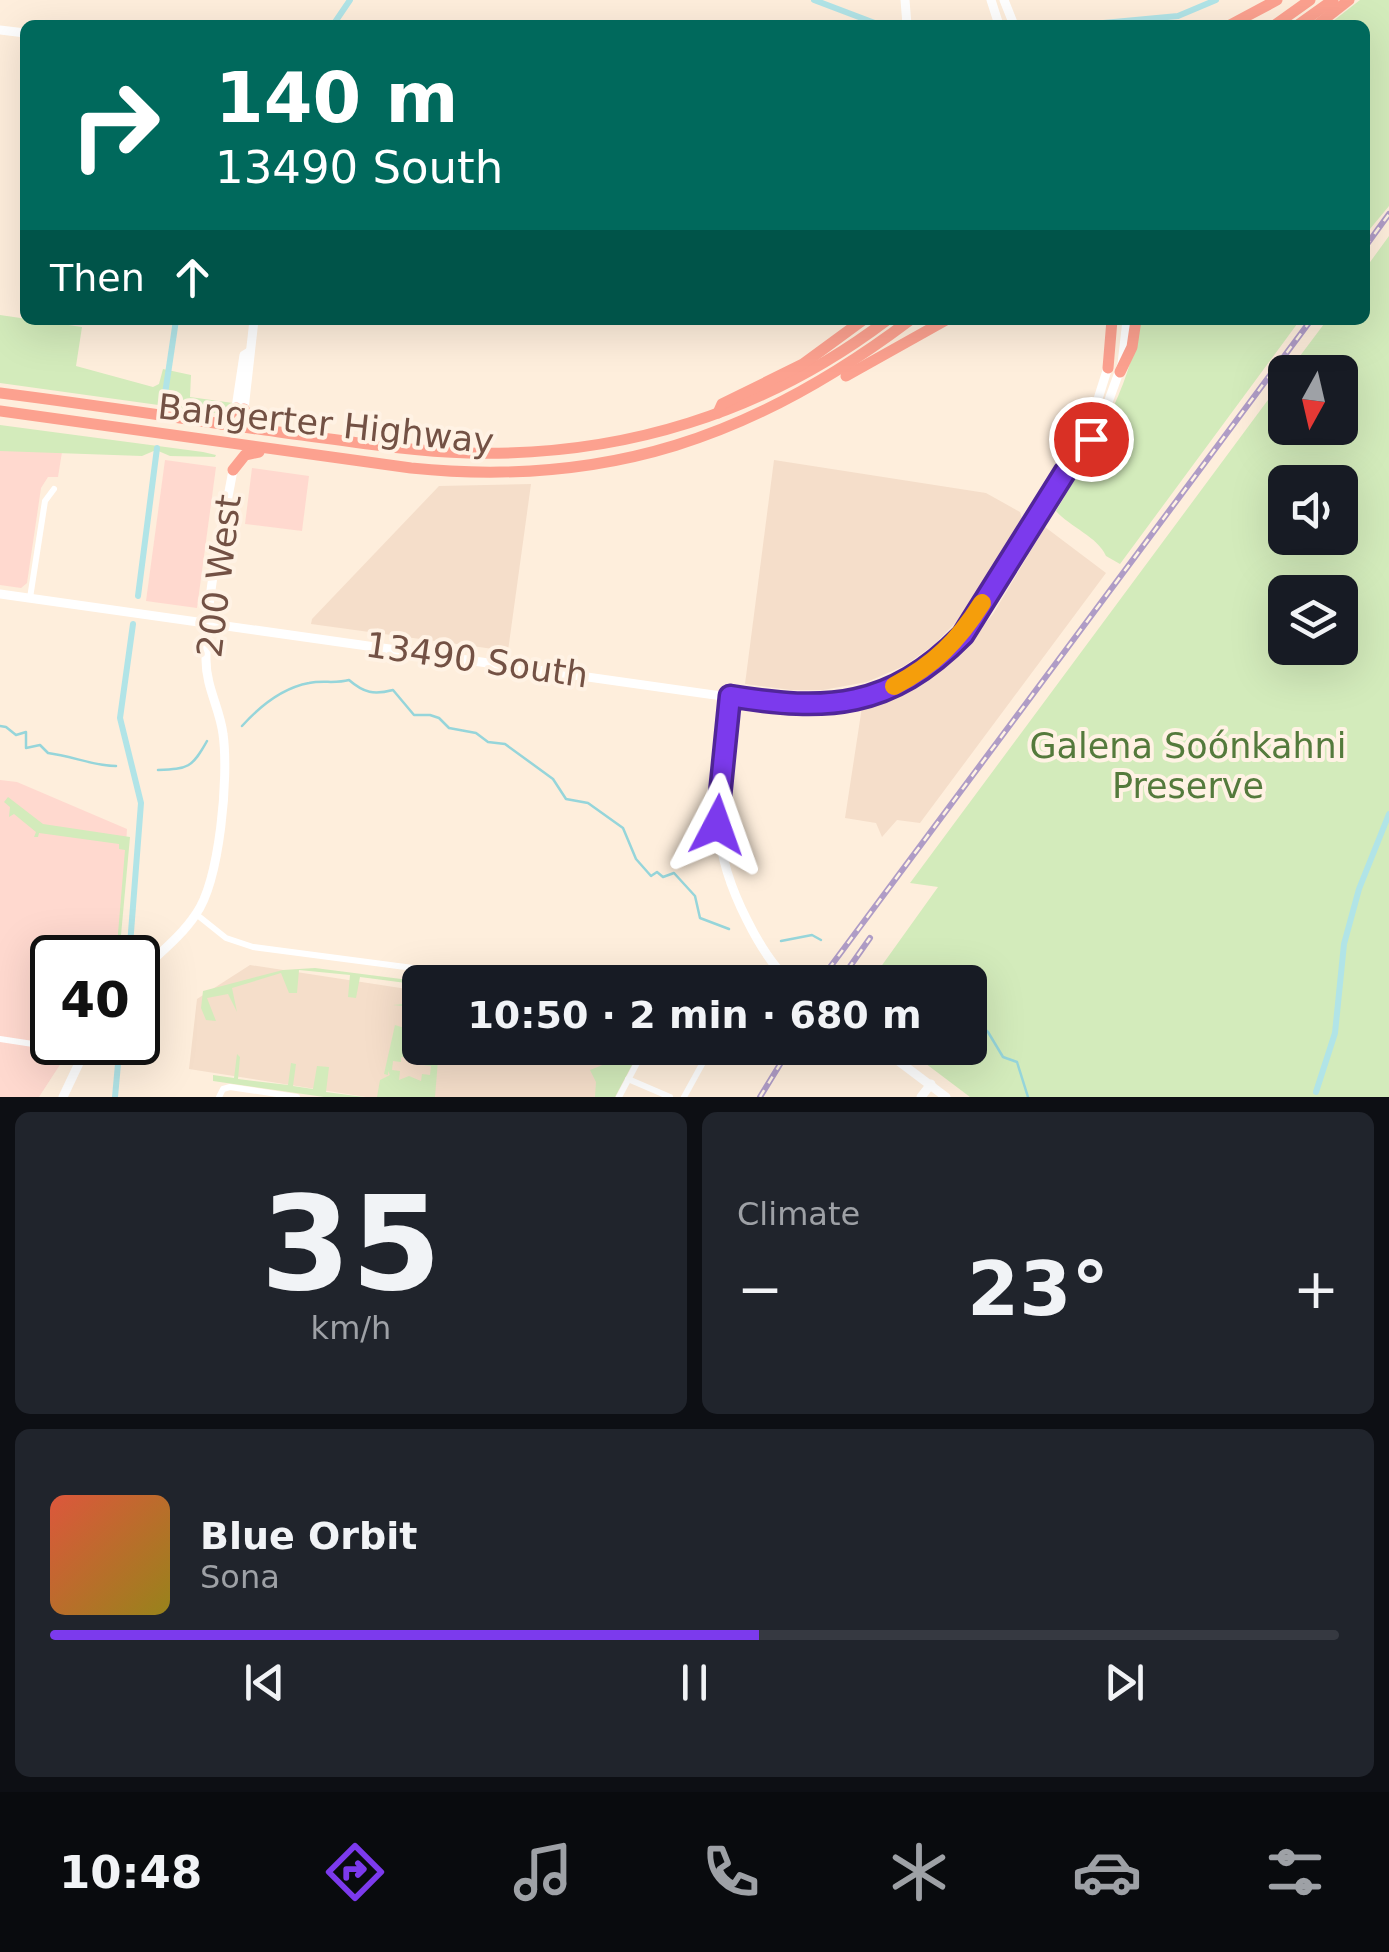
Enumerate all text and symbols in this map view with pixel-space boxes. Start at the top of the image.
text: 140 m [215,57,458,139]
icon: right [50,60,180,190]
text: 13490 South [215,141,503,194]
icon: ahead [165,250,220,305]
text: Then [50,256,145,300]
north arrow [1268,355,1358,445]
map controls [1268,355,1358,665]
street label: Bangerter Highway [156,386,496,462]
pin [1049,397,1134,482]
icon: arrive [1064,412,1119,467]
button: sound [1268,465,1358,555]
street label: 200 West [189,492,249,660]
button: layers [1268,575,1358,665]
street label: 13490 South [363,625,591,695]
park label: Galena Soónkahni Preserve [1030,726,1347,806]
position arrow [665,773,769,877]
speed limit sign: 40 [30,935,160,1065]
text: 10:50 · 2 min · 680 m [467,993,922,1037]
text: 35 [261,1168,441,1320]
text: Climate [737,1195,860,1233]
text: 23° [967,1245,1109,1333]
text: − [737,1257,783,1321]
text: + [1293,1257,1339,1321]
text: km/h [311,1309,391,1347]
text: Blue Orbit [200,1514,417,1558]
text: Sona [200,1558,280,1596]
icon: previous [237,1655,292,1710]
icon: pause [667,1655,722,1710]
icon: next [1097,1655,1152,1710]
icon: directions [320,1837,390,1907]
icon: music [508,1837,578,1907]
icon: phone [696,1837,766,1907]
icon: climate [884,1837,954,1907]
icon: car [1072,1837,1142,1907]
icon: filters [1260,1837,1330,1907]
text: 10:48 [59,1846,202,1899]

